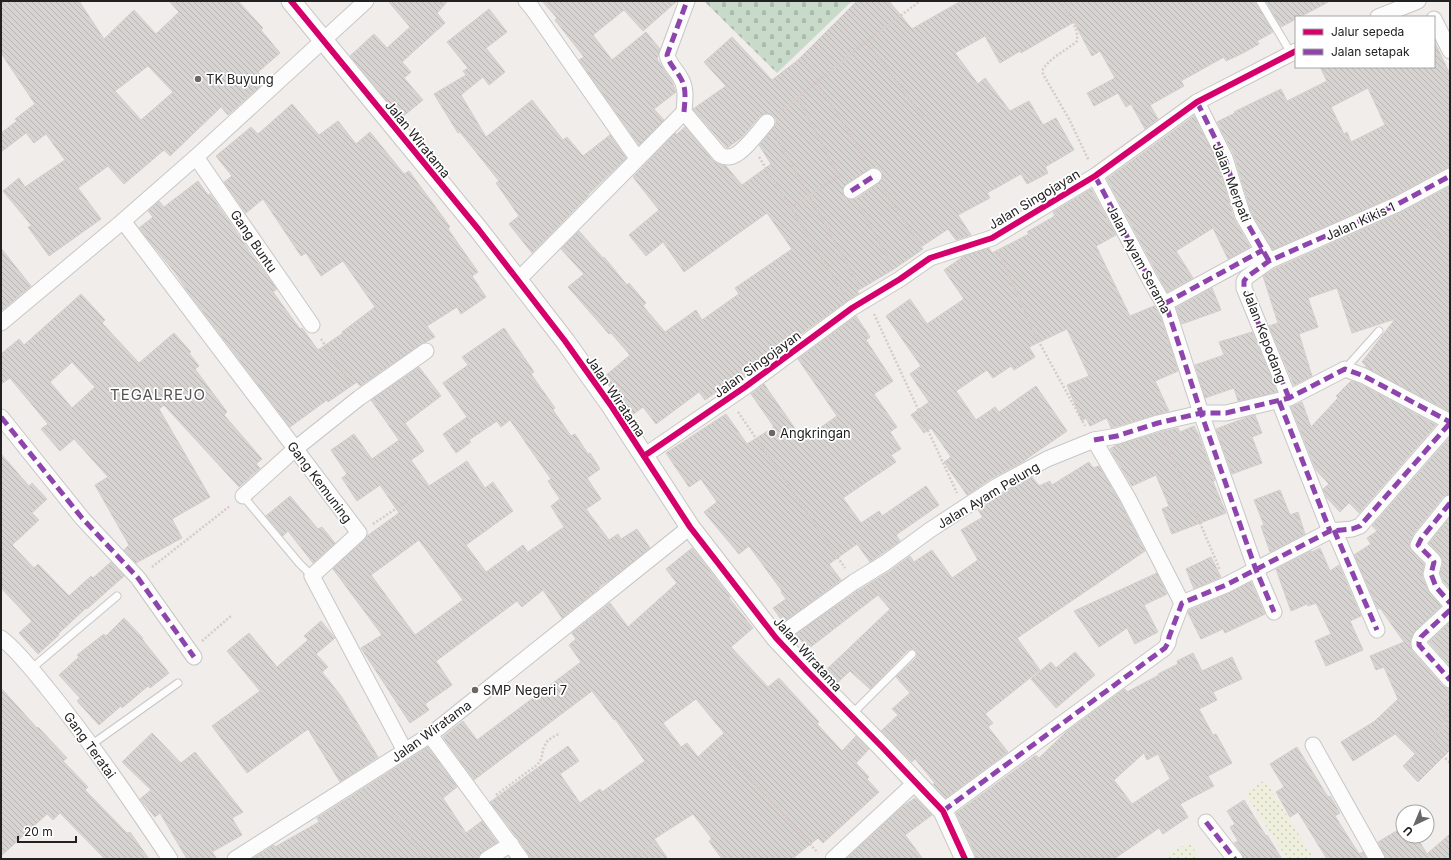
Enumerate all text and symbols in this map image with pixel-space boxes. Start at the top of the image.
legend [1295,16,1435,68]
text: Jalur sepeda [1331,24,1404,39]
text: Jalan setapak [1331,44,1410,59]
place label: TK Buyung [206,71,274,87]
marker: TK Buyung [193,74,203,84]
street label: Jalan Wiratama [382,97,454,181]
street label: Jalan Merpati [1210,140,1254,224]
street label: Jalan Singojayan [985,165,1083,233]
street label: Jalan Kikis 1 [1323,199,1397,243]
street label: Jalan Ayam Serama [1104,202,1174,316]
street label: Gang Buntu [227,207,281,275]
street label: Jalan Kepodang [1240,287,1290,385]
street label: Jalan Singojayan [710,327,804,401]
street label: Jalan Wiratama [583,352,649,440]
district label: TEGALREJO [110,385,206,404]
place label: Angkringan [780,425,851,441]
marker: Angkringan [767,428,777,438]
street label: Gang Kemuning [284,438,356,526]
street label: Jalan Ayam Pelung [934,458,1042,532]
street label: Jalan Wiratama [770,613,846,695]
place label: SMP Negeri 7 [483,682,567,698]
marker: SMP Negeri 7 [470,685,480,695]
street label: Jalan Wiratama [388,697,474,765]
street label: Gang Teratai [61,709,119,781]
north arrow [1395,804,1435,844]
scale bar [18,818,76,844]
text: U [1400,823,1416,839]
text: 20 m [24,824,53,839]

